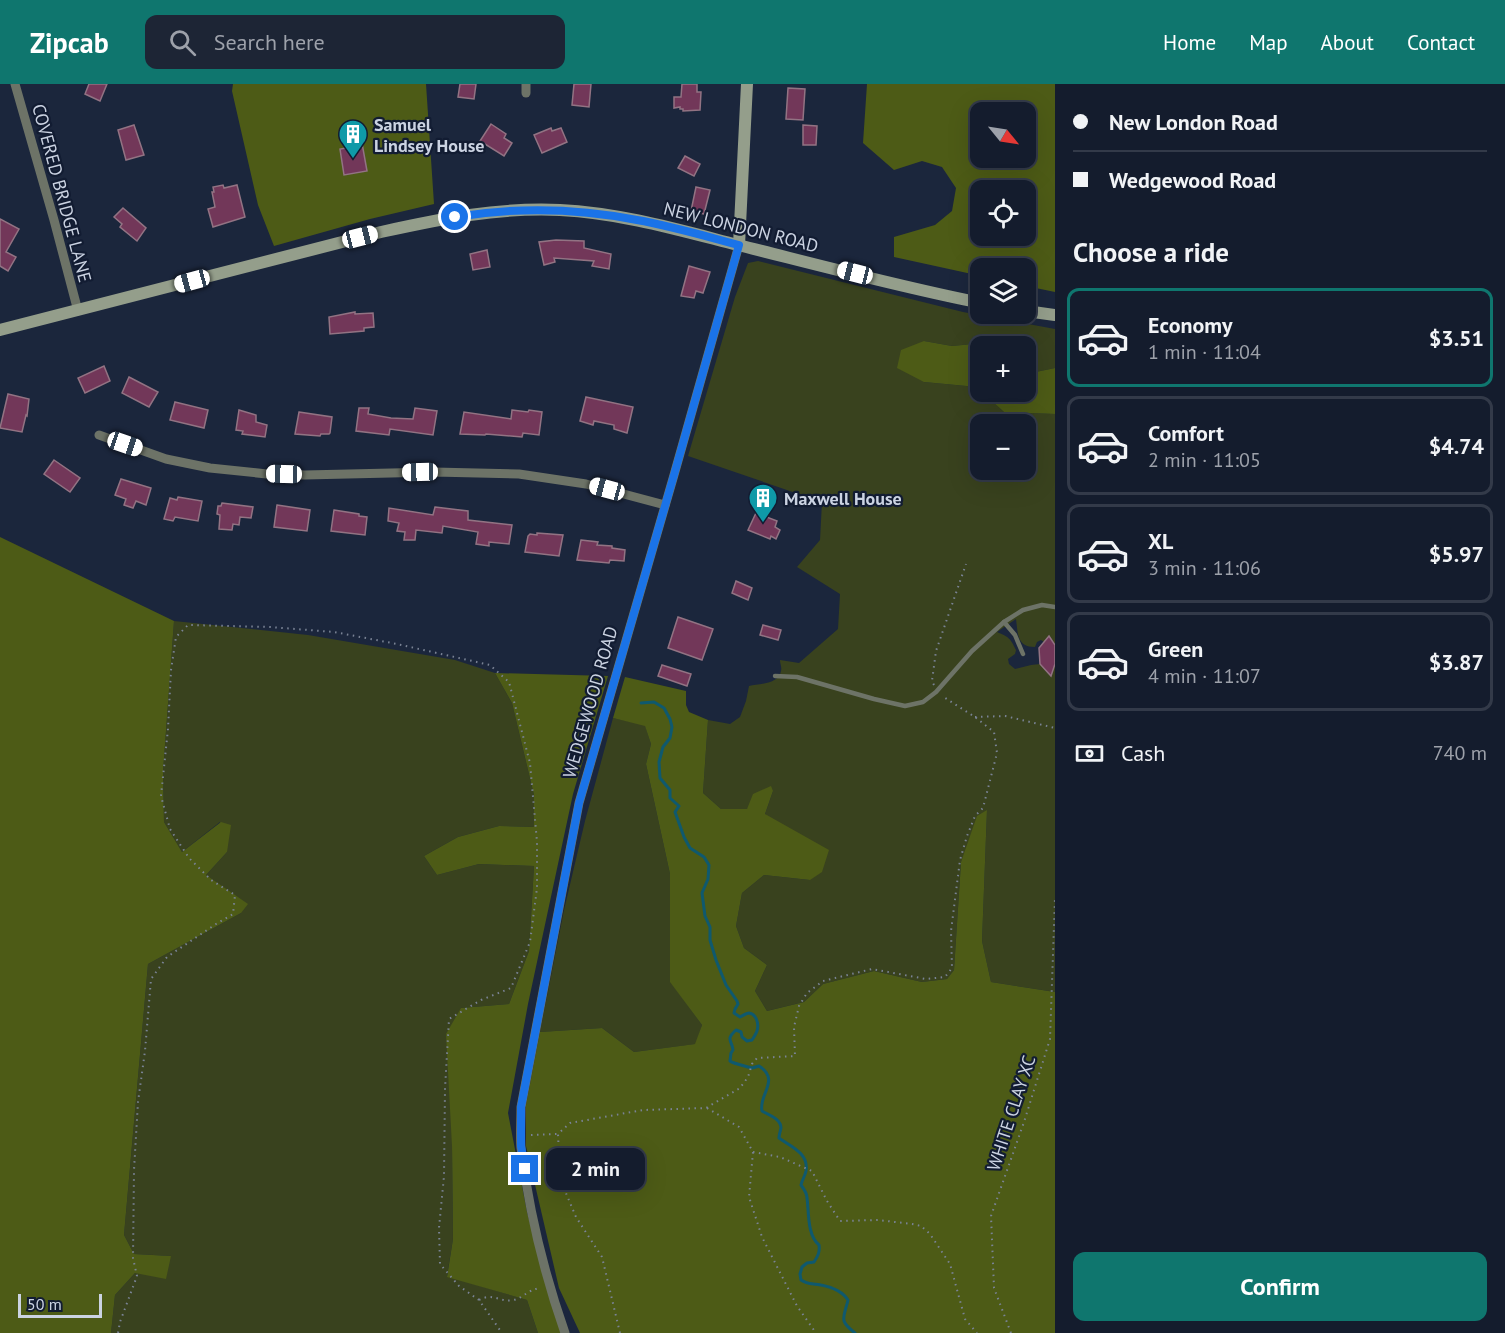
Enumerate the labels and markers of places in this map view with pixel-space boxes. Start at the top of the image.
place label: Samuel Lindsey House [374,113,484,157]
building icon: Samuel Lindsey House [337,118,369,160]
building icon: Maxwell House [747,482,779,524]
place label: Maxwell House [784,487,902,510]

